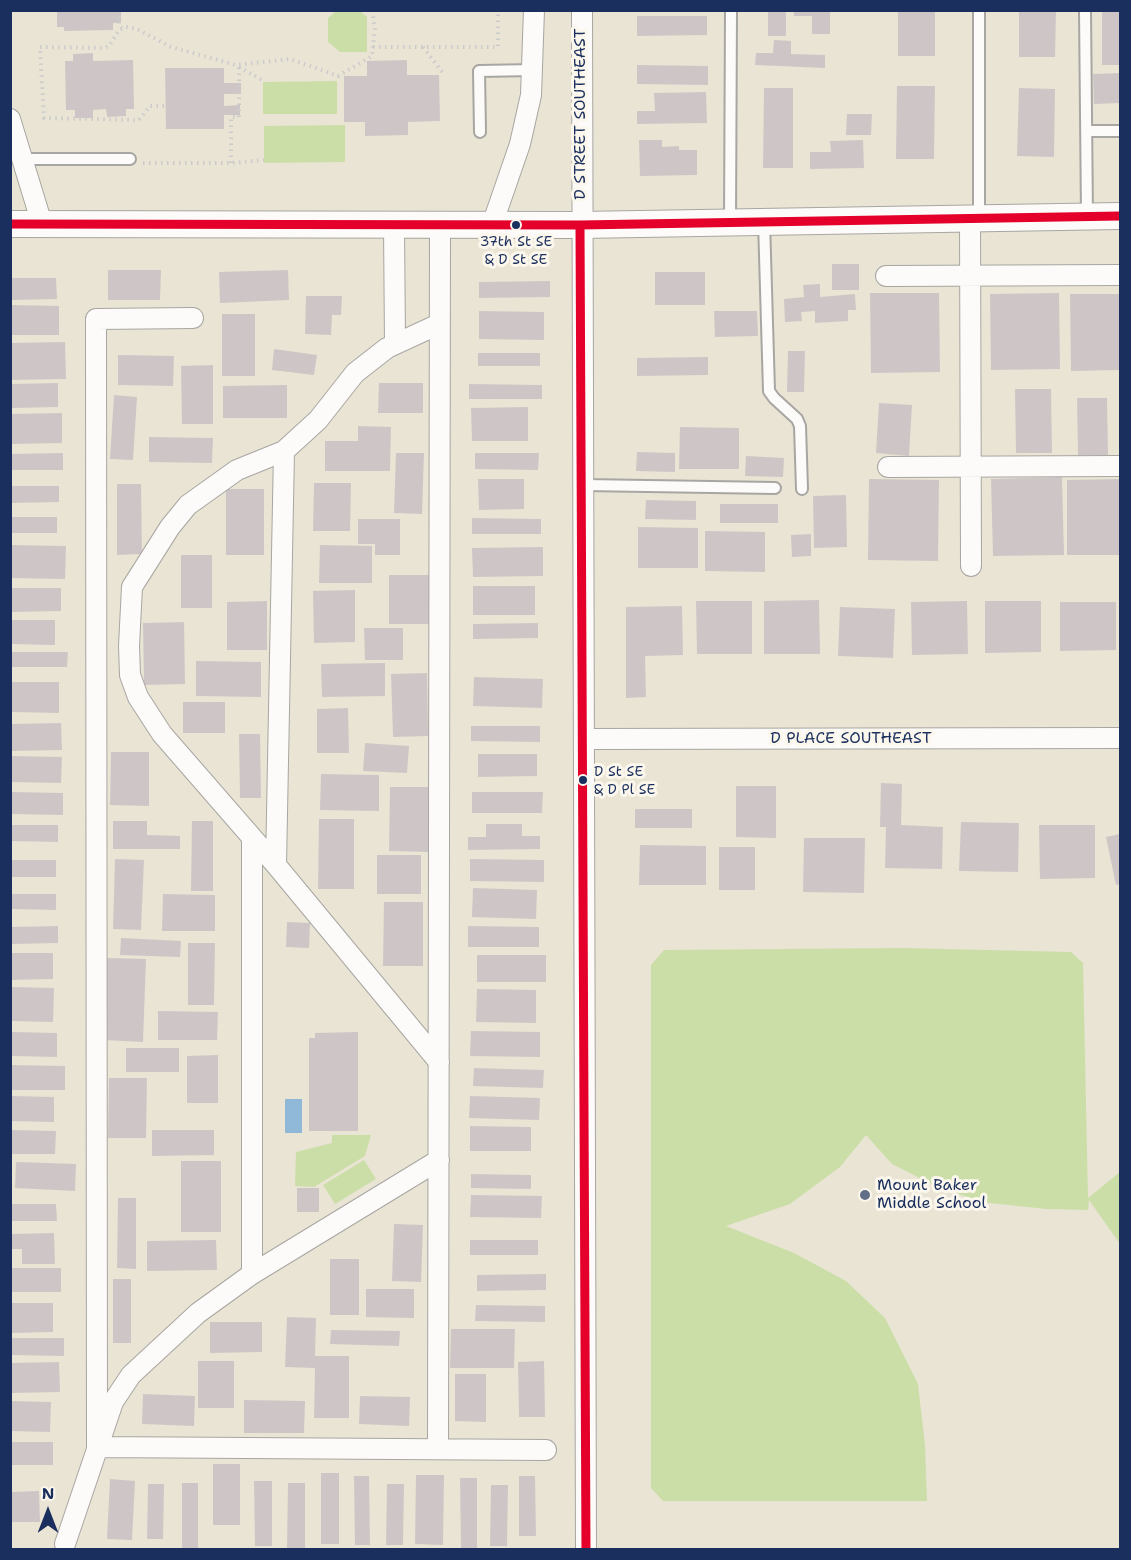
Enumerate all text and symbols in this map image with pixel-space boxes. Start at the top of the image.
street label: D STREET SOUTHEAST [571,28,591,200]
marker: 37th St SE & D St SE [510,219,522,231]
place label: 37th St SE & D St SE [480,234,552,266]
street label: D PLACE SOUTHEAST [770,729,932,749]
place label: D St SE & D Pl SE [594,764,655,796]
marker: D St SE & D Pl SE [577,774,589,786]
place label: Mount Baker Middle School [877,1176,986,1214]
marker: Mount Baker Middle School [858,1188,872,1202]
north arrow [18,1482,78,1542]
text: N [42,1483,54,1504]

